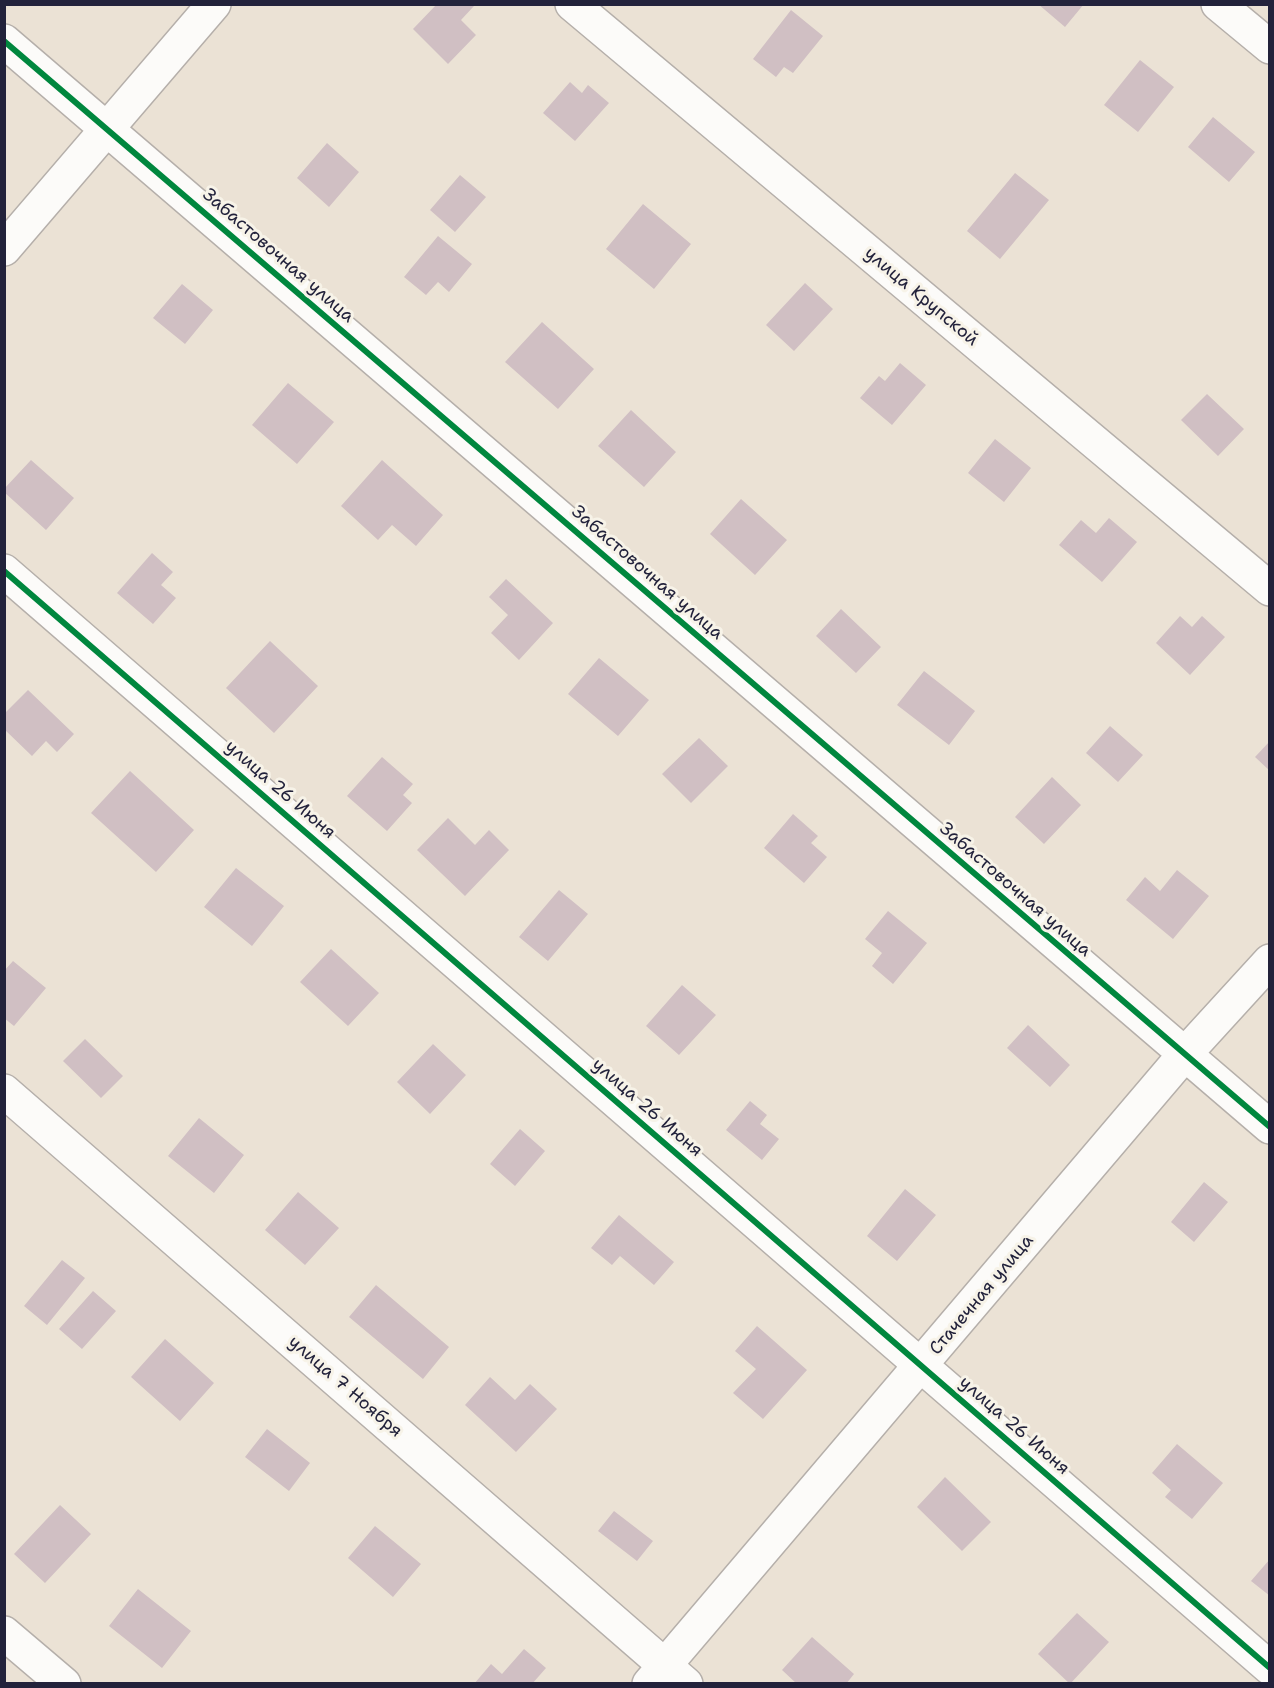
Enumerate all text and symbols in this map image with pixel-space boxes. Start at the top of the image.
street label: Забастовочная улица [198,184,358,328]
street label: улица Крупской [859,243,983,351]
street label: Забастовочная улица [567,501,727,645]
street label: улица 26 Июня [220,736,340,844]
street label: Забастовочная улица [935,818,1095,962]
street label: улица 26 Июня [587,1054,707,1162]
street label: Стачечная улица [925,1230,1039,1360]
street label: улица 7 Ноября [284,1332,406,1442]
street label: улица 26 Июня [954,1372,1074,1480]

